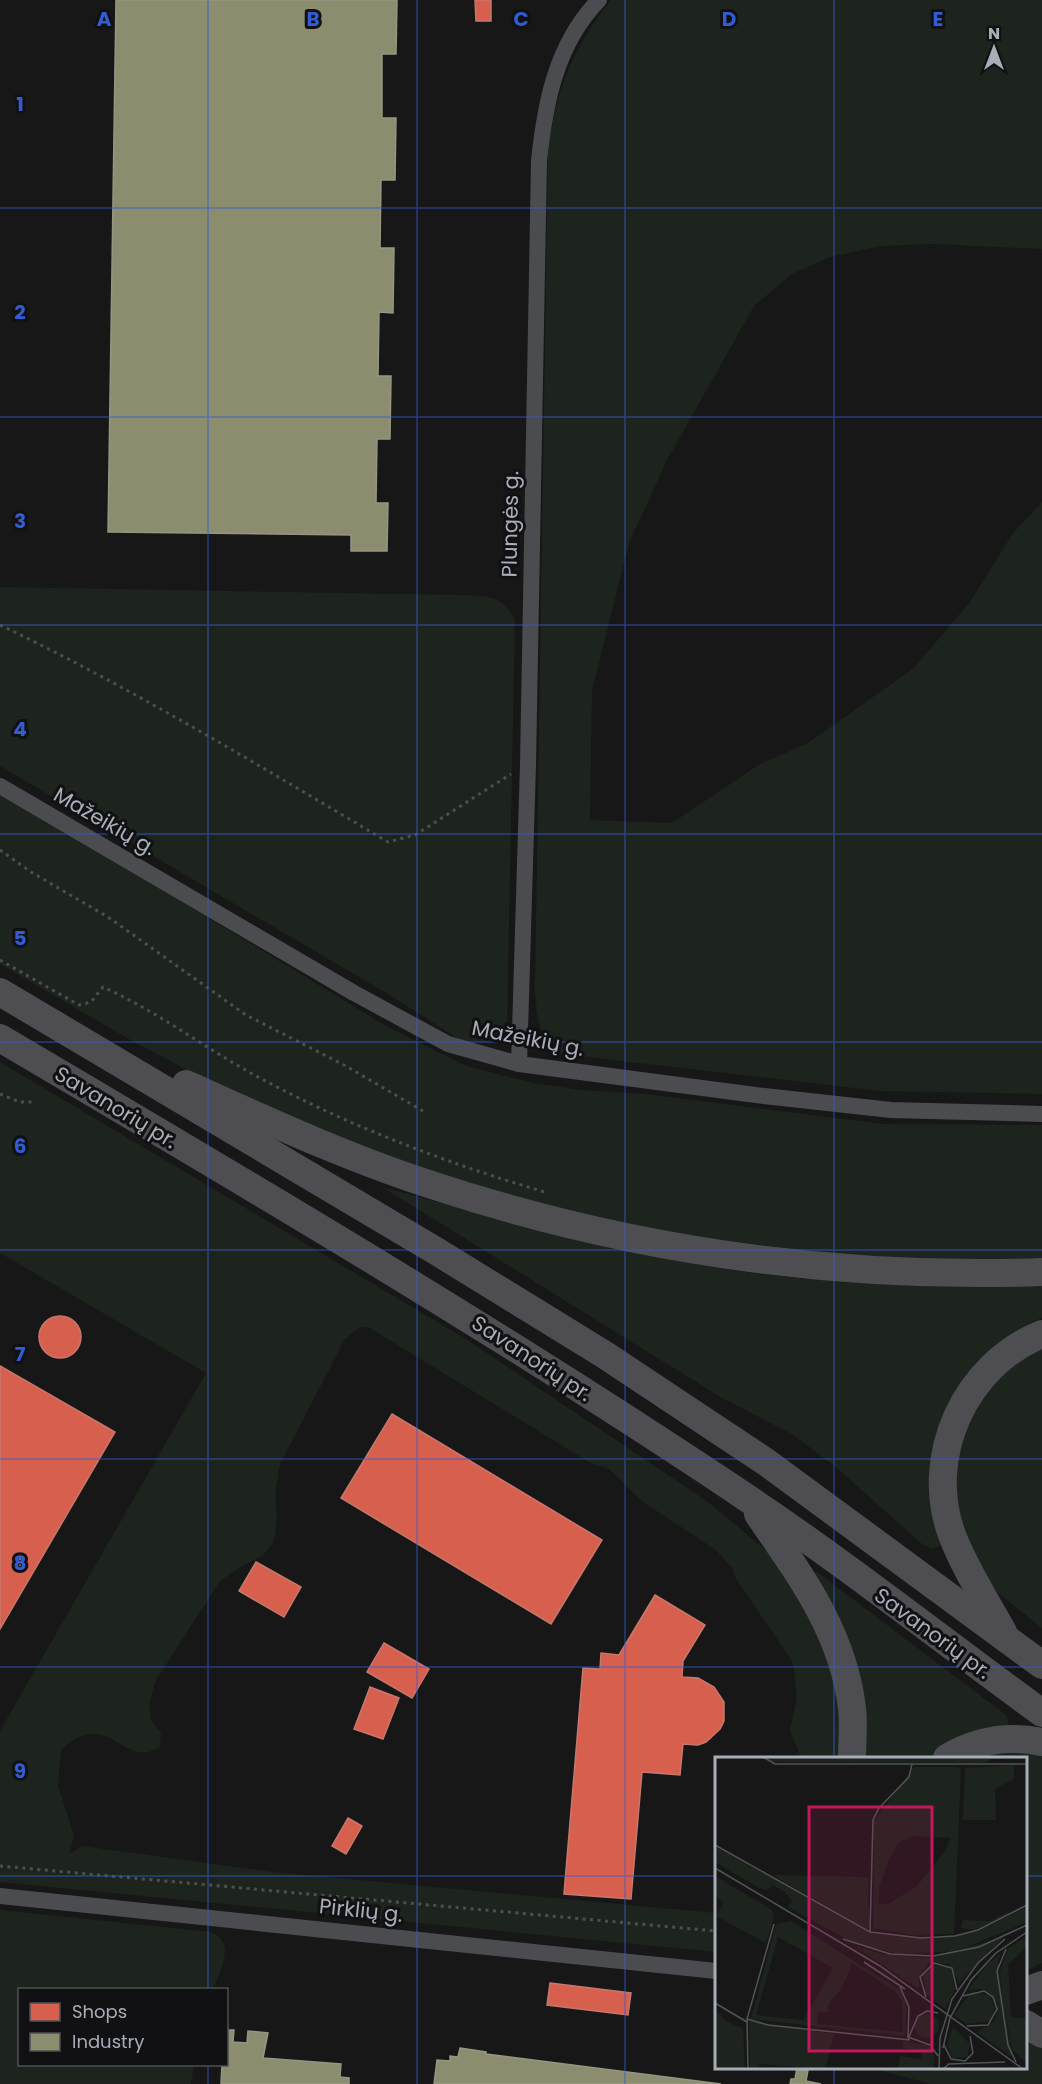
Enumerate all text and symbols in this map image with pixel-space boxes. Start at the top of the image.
text: A [97,5,112,33]
text: B [306,5,320,33]
text: C [513,5,529,33]
text: D [722,5,736,33]
text: E [933,5,943,33]
north arrow [964,18,1024,78]
text: N [988,22,1000,45]
text: 1 [16,90,24,118]
text: 2 [14,298,26,326]
street label: Plungės g. [495,470,525,578]
text: 3 [14,507,26,535]
text: 4 [13,715,27,743]
street label: Mažeikių g. [49,780,161,862]
text: 5 [14,924,27,952]
street label: Mažeikių g. [469,1013,587,1063]
street label: Savanorių pr. [49,1059,183,1155]
text: 6 [14,1132,26,1160]
street label: Savanorių pr. [466,1308,598,1408]
text: 7 [15,1340,26,1368]
text: 8 [14,1549,26,1577]
street label: Savanorių pr. [869,1581,997,1685]
text: 9 [14,1757,26,1785]
inset map [715,1757,1027,2069]
street label: Pirklių g. [318,1891,404,1929]
legend [18,1988,228,2066]
text: Shops [72,1999,127,2024]
text: Industry [72,2029,144,2054]

